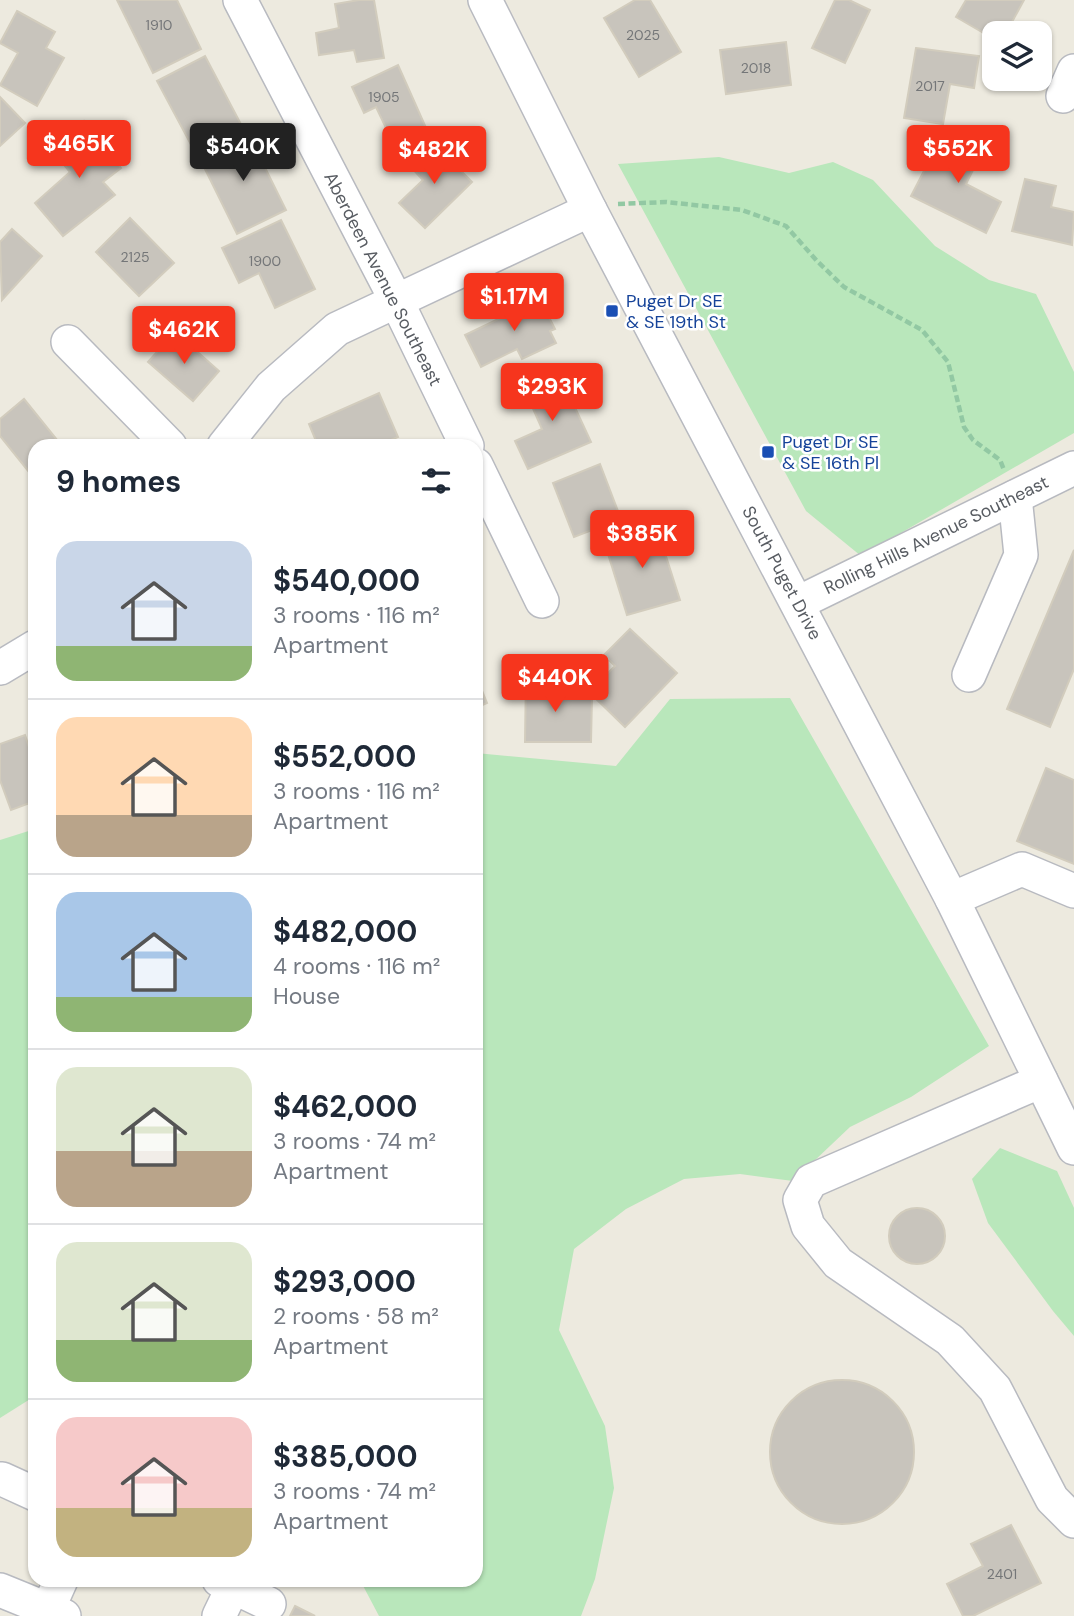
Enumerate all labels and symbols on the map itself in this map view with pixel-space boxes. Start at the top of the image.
house number: 1910 [146,16,172,34]
house number: 2025 [626,26,660,44]
house number: 2018 [741,59,771,77]
house number: 2017 [915,77,945,95]
house number: 1905 [368,88,400,106]
pin: $465K [30,120,128,180]
pin: $540K [194,124,292,183]
pin: $552K [909,125,1007,185]
pin: $482K [385,127,483,186]
street label: Aberdeen Avenue Southeast [318,168,448,390]
house number: 2125 [120,248,150,266]
house number: 1900 [249,252,281,270]
pin: $1.17M [457,274,571,333]
place label: Puget Dr SE & SE 19th St [626,289,726,334]
marker: Puget Dr SE & SE 19th St [604,303,620,319]
pin: $462K [135,306,233,366]
pin: $293K [503,364,601,423]
place label: Puget Dr SE & SE 16th Pl [782,430,879,475]
marker: Puget Dr SE & SE 16th Pl [760,444,776,460]
street label: Rolling Hills Avenue Southeast [820,470,1052,600]
street label: South Puget Drive [737,502,827,644]
pin: $385K [593,510,691,570]
pin: $440K [506,654,604,714]
house number: 2401 [987,1565,1017,1583]

